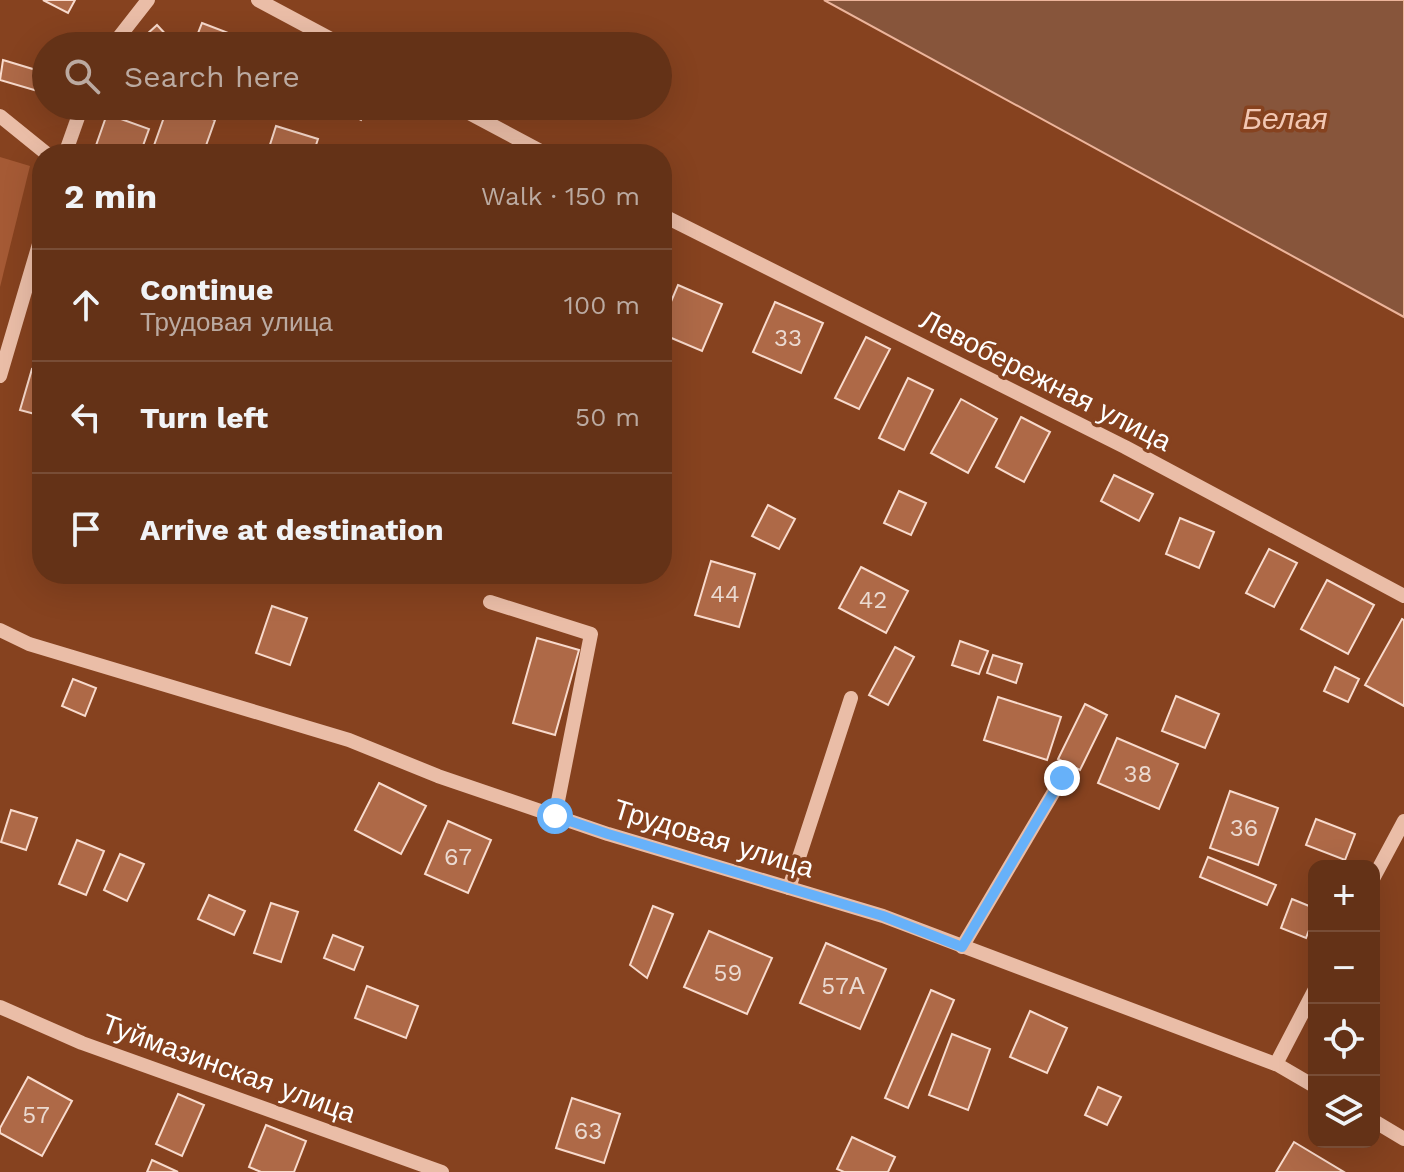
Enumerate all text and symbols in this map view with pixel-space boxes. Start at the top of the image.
search box [32,32,672,120]
icon: search [60,54,104,98]
text: Search here [124,59,300,94]
water label: Белая [1243,101,1327,136]
text: 2 min [64,176,157,216]
text: Walk · 150 m [481,181,640,211]
text: Continue [140,272,273,307]
icon: ahead [64,283,108,327]
text: 100 m [564,290,640,320]
street label: Левобережная улица [915,303,1177,458]
text: Трудовая улица [140,307,333,337]
house number: 33 [774,324,802,352]
icon: left [64,395,108,439]
text: Turn left [140,400,268,435]
text: 50 m [575,402,640,432]
icon: arrive [64,507,108,551]
text: Arrive at destination [140,512,444,547]
house number: 44 [710,580,740,608]
house number: 42 [859,586,887,614]
route end [1044,760,1080,796]
house number: 38 [1124,760,1152,788]
street label: Трудовая улица [610,792,818,885]
route start [537,798,573,834]
house number: 36 [1230,814,1258,842]
house number: 67 [444,843,472,871]
map controls [1308,860,1380,1148]
button: + [1308,860,1380,932]
button: − [1308,932,1380,1004]
house number: 59 [714,959,742,987]
house number: 57А [821,972,865,1000]
button: locate [1308,1004,1380,1076]
street label: Туймазинская улица [97,1007,361,1130]
button: layers [1308,1076,1380,1148]
house number: 57 [22,1101,50,1129]
house number: 63 [574,1117,602,1145]

